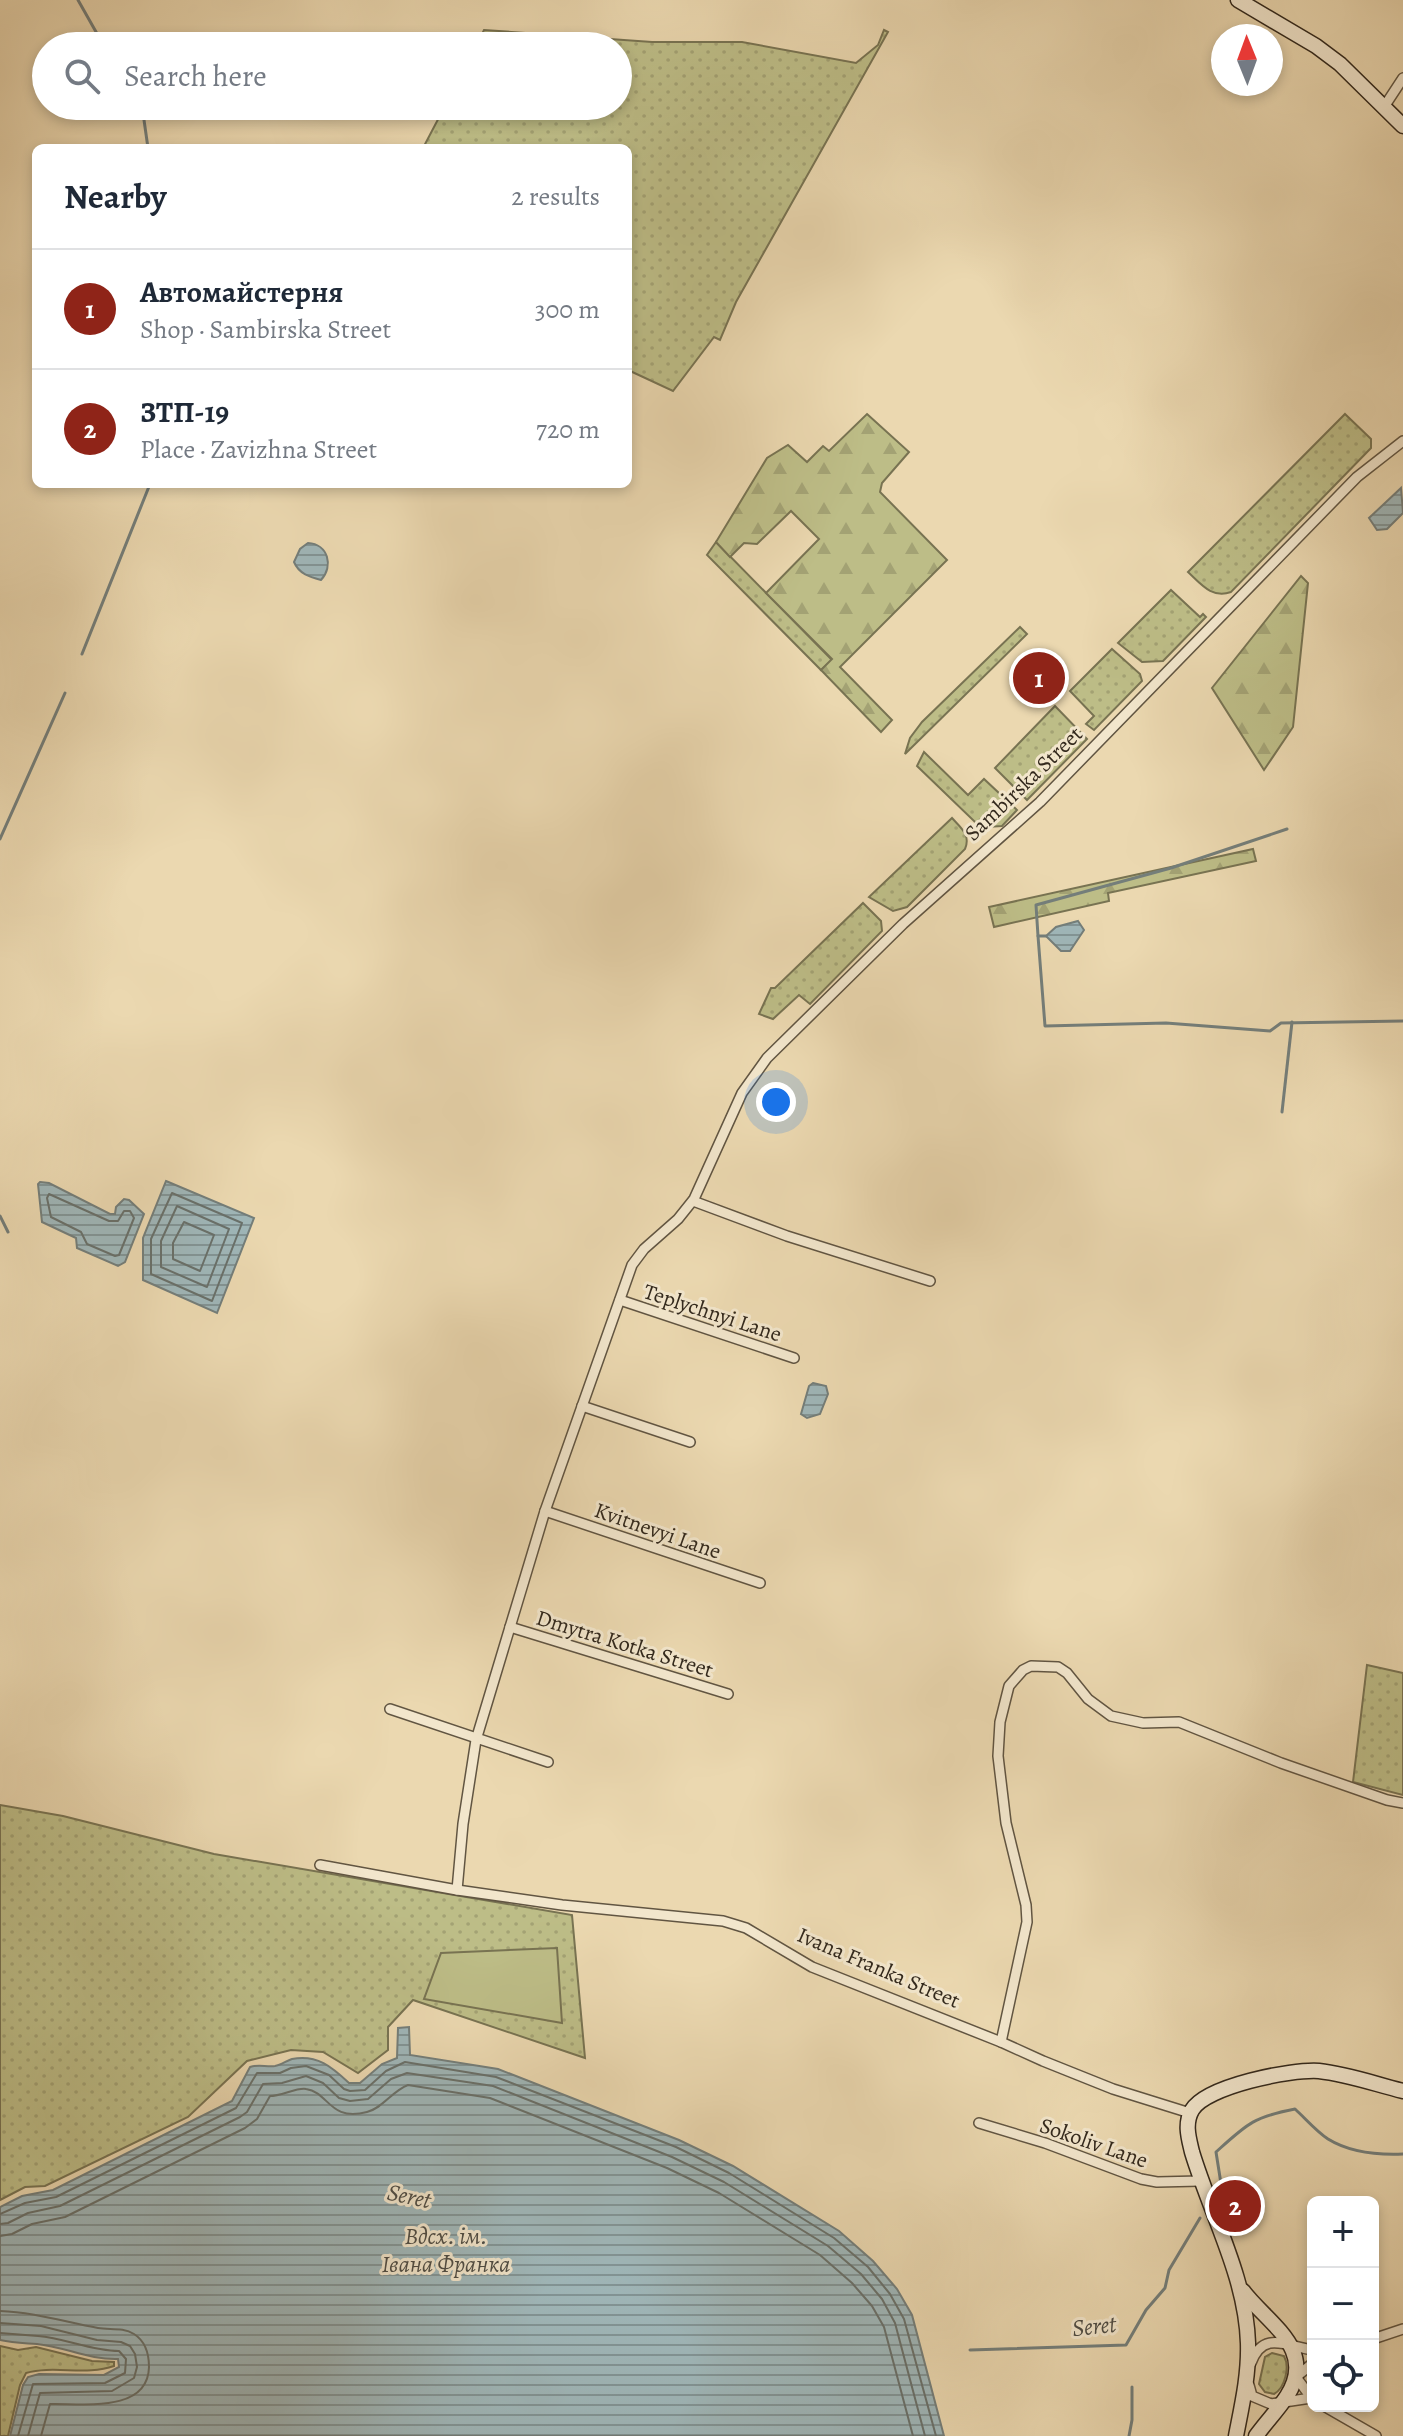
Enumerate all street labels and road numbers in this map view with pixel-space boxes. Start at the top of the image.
street label: Sambirska Street [958,720,1089,848]
street label: Teplychnyi Lane [640,1277,786,1349]
street label: Kvitnevyi Lane [590,1495,725,1567]
street label: Dmytra Kotka Street [532,1603,717,1685]
street label: Ivana Franka Street [793,1920,965,2016]
street label: Sokoliv Lane [1036,2110,1152,2175]

